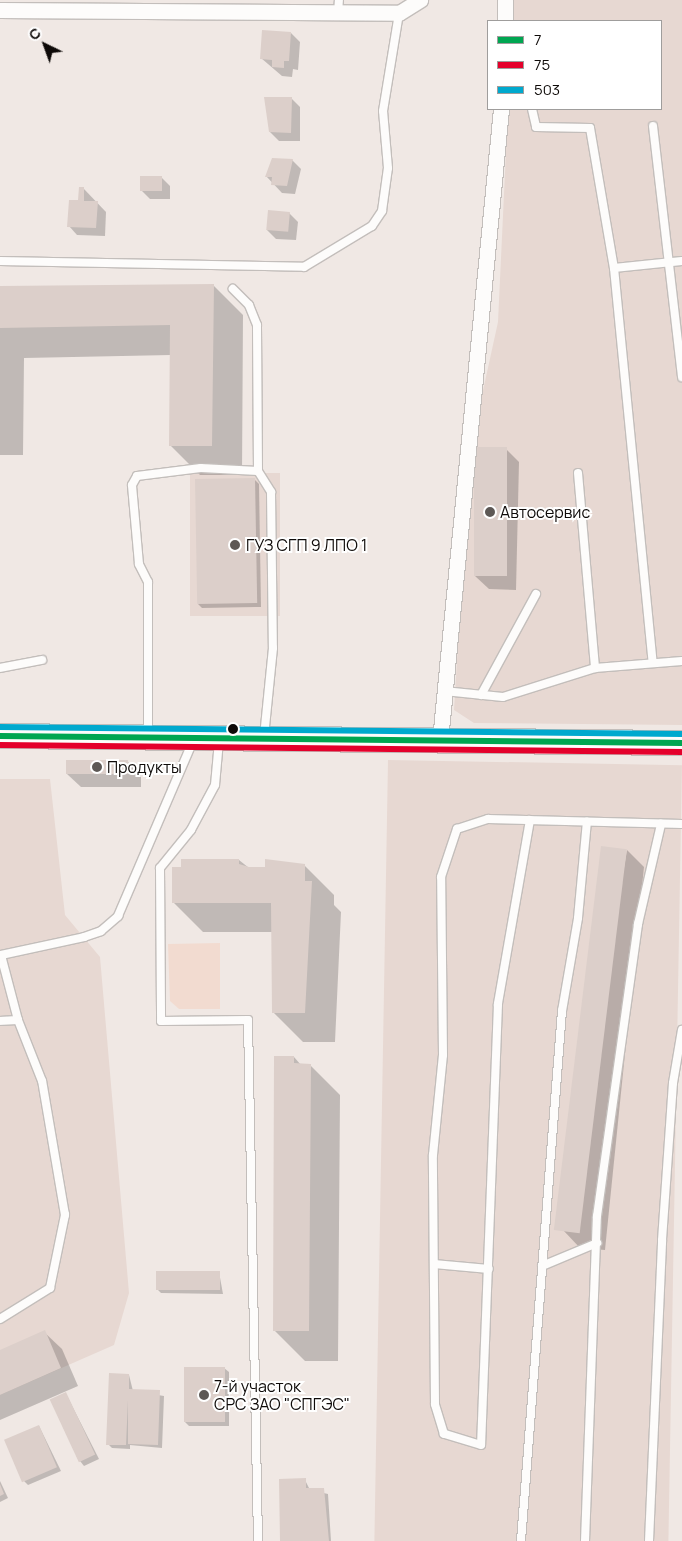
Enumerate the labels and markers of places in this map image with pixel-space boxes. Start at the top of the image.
place label: Автосервис [500,502,590,522]
marker: Автосервис [484,506,496,518]
place label: ГУЗ СГП 9 ЛПО 1 [246,535,367,555]
marker: ГУЗ СГП 9 ЛПО 1 [228,538,242,552]
unlabelled marker [228,724,238,734]
place label: Продукты [107,757,182,777]
marker: Продукты [91,761,103,773]
place label: 7-й участок СРС ЗАО "СПГЭС" [214,1376,350,1414]
marker: 7-й участок СРС ЗАО "СПГЭС" [198,1389,210,1401]

